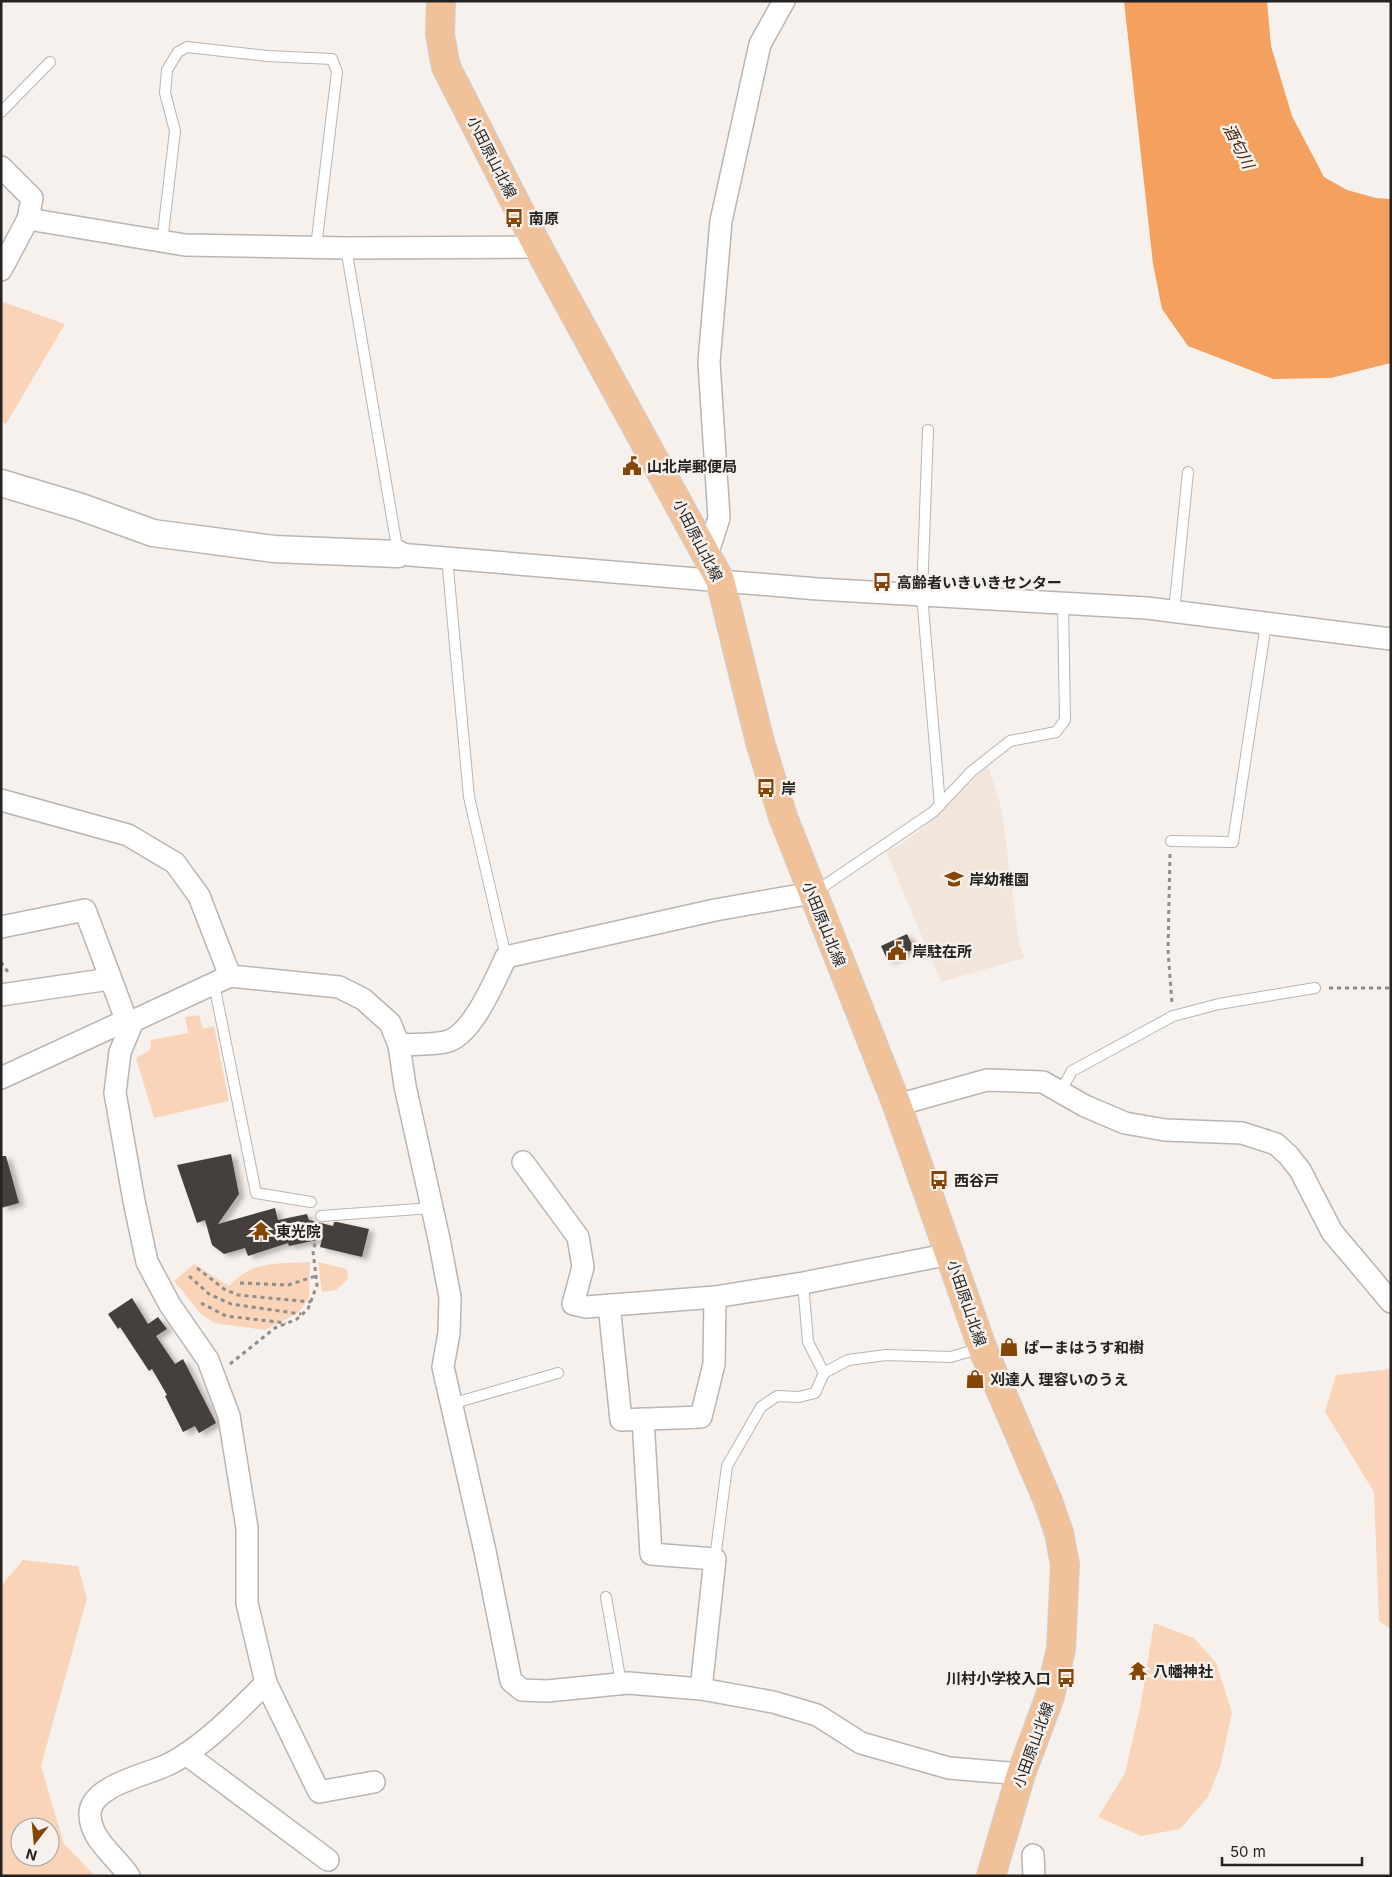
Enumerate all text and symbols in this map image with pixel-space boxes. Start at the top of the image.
street label: 小田原山北線 [463,113,521,201]
water label: 酒匂川 [1219,120,1260,174]
bus stop icon: 南原 [503,207,525,229]
place label: 南原 [529,209,559,228]
public building icon: 山北岸郵便局 [621,455,643,477]
place label: 山北岸郵便局 [647,457,737,476]
street label: 小田原山北線 [669,496,727,584]
bus stop icon: 高齢者いきいきセンター [871,571,893,593]
place label: 高齢者いきいきセンター [897,573,1062,592]
bus stop icon: 岸 [755,777,777,799]
place label: 岸 [781,779,796,798]
school or university icon: 岸幼稚園 [943,868,965,890]
place label: 岸幼稚園 [969,870,1029,889]
street label: 小田原山北線 [798,879,850,969]
public building icon: 岸駐在所 [886,940,908,962]
place label: 岸駐在所 [912,942,972,961]
bus stop icon: 西谷戸 [928,1169,950,1191]
place label: 西谷戸 [954,1171,999,1190]
temple icon: 東光院 [250,1220,272,1242]
place label: 東光院 [276,1222,321,1241]
street label: 小田原山北線 [943,1257,991,1349]
shop icon: ぱーまはうす和樹 [998,1336,1020,1358]
place label: ぱーまはうす和樹 [1024,1338,1144,1357]
shop icon: 刈達人 理容いのうえ [964,1368,986,1390]
place label: 刈達人 理容いのうえ [990,1370,1129,1389]
temple icon: 八幡神社 [1127,1660,1149,1682]
place label: 八幡神社 [1153,1662,1213,1681]
bus stop icon: 川村小学校入口 [1055,1667,1077,1689]
place label: 川村小学校入口 [946,1669,1051,1688]
street label: 小田原山北線 [1009,1699,1057,1791]
north arrow [10,1817,60,1867]
scale bar [1222,1834,1362,1866]
text: 50 m [1230,1842,1266,1861]
text: N [24,1845,39,1865]

